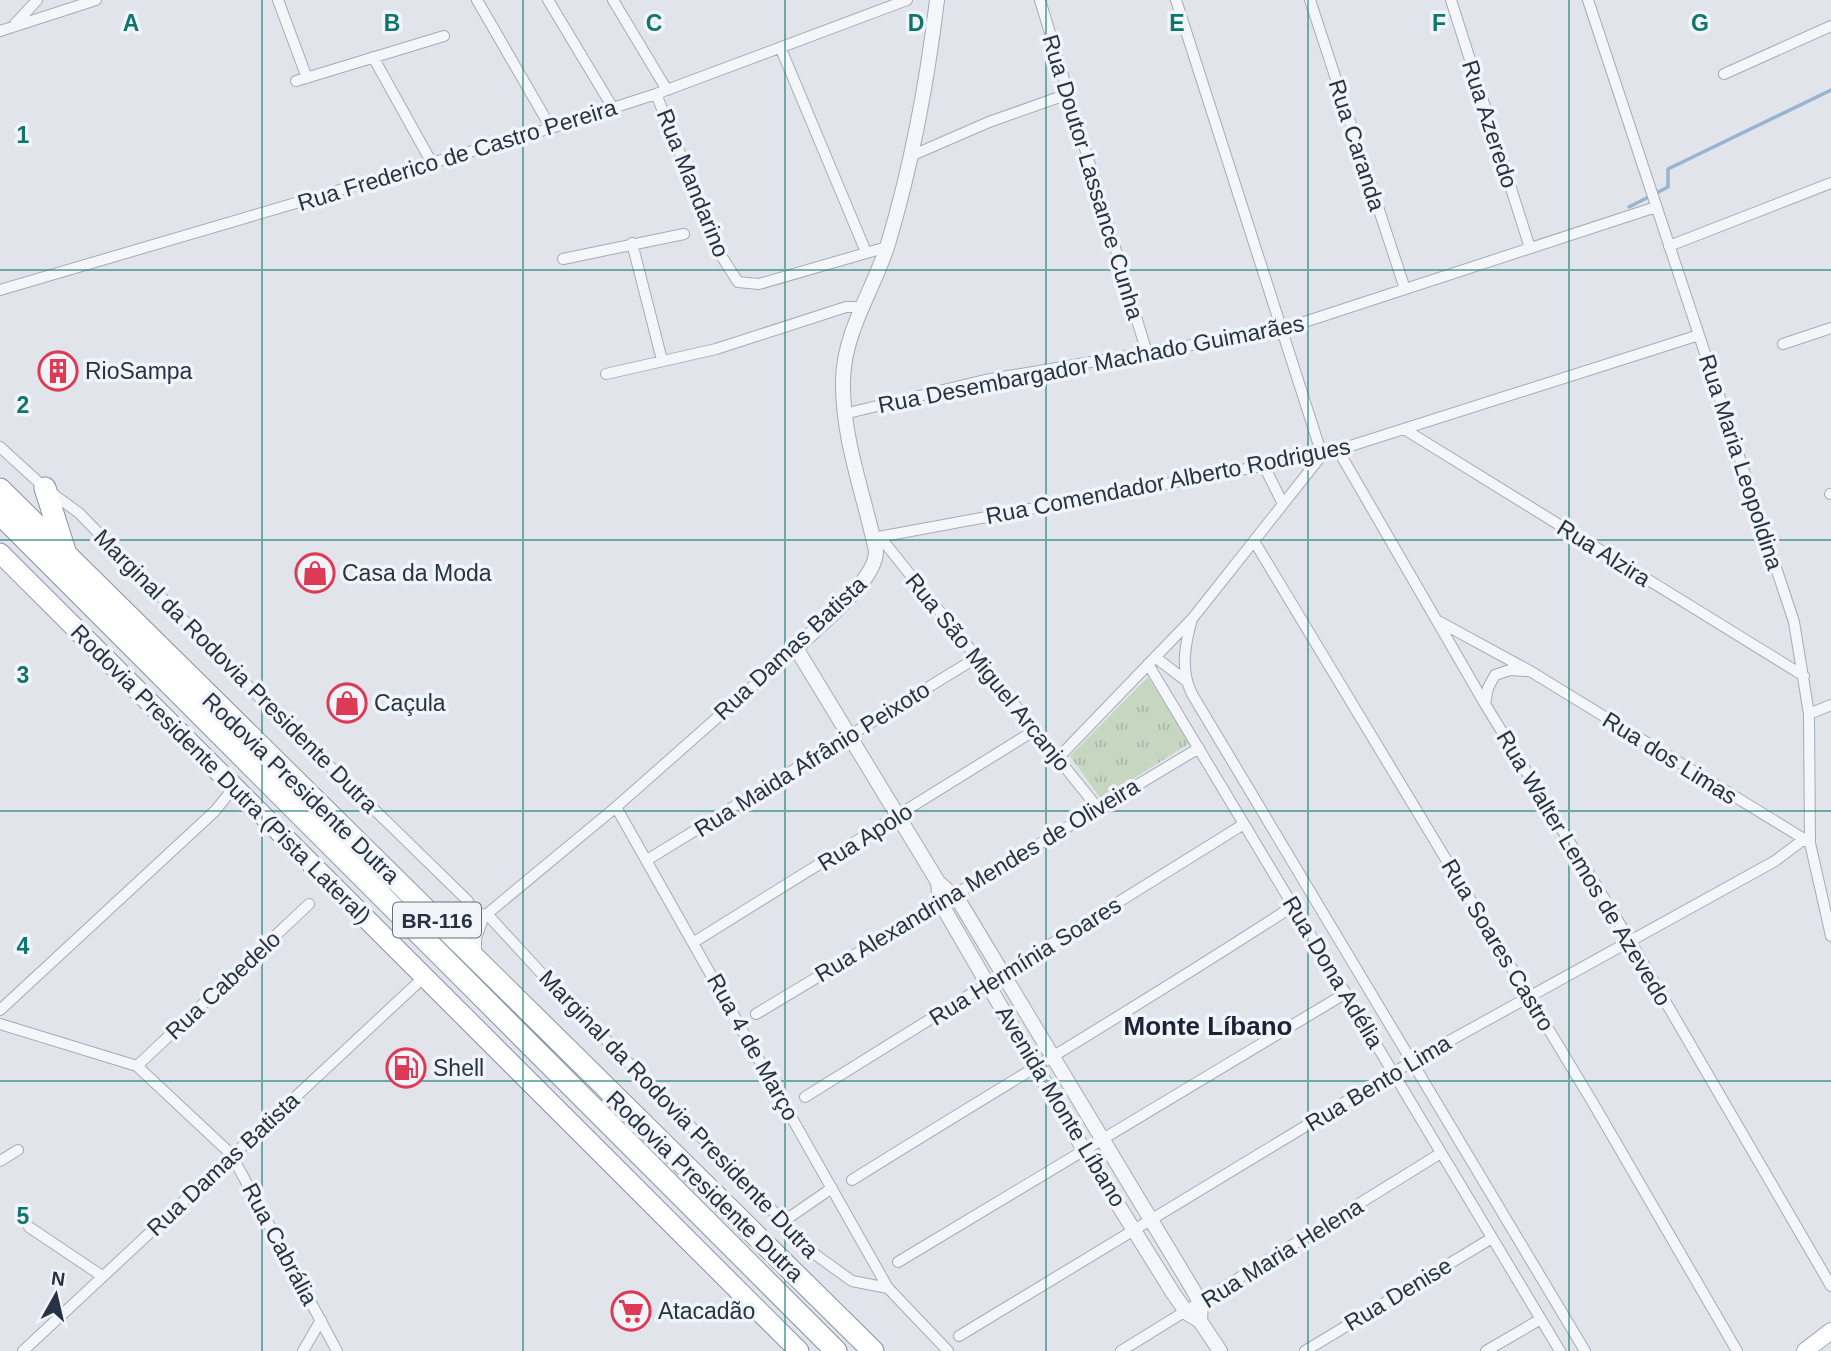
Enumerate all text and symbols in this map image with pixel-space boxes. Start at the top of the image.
text: A [123,10,139,36]
text: B [384,10,400,36]
text: C [646,10,662,36]
text: D [908,10,924,36]
text: E [1169,10,1185,36]
text: F [1432,10,1446,36]
text: G [1691,10,1709,36]
street label: Rua Doutor Lassance Cunha [1037,31,1149,323]
street label: Rua Azeredo [1457,57,1523,191]
street label: Rua Caranda [1323,76,1391,214]
street label: Rua Frederico de Castro Pereira [294,94,620,216]
street label: Rua Mandarino [651,105,735,261]
text: 1 [17,122,30,148]
street label: Rua Desembargador Machado Guimarães [876,310,1306,418]
building icon: RioSampa [37,350,79,392]
street label: Rua Maria Leopoldina [1694,351,1788,573]
place label: RioSampa [85,358,193,384]
text: 2 [17,392,29,418]
street label: Rua Comendador Alberto Rodrigues [984,433,1352,529]
street label: Rua Alzira [1553,514,1656,592]
street label: Marginal da Rodovia Presidente Dutra [88,523,384,819]
shop icon: Casa da Moda [294,552,336,594]
place label: Casa da Moda [342,560,492,586]
street label: Rua São Miguel Arcanjo [900,568,1076,776]
street label: Rua Damas Batista [709,571,871,725]
street label: Rodovia Presidente Dutra (Pista Lateral) [66,619,376,929]
text: 3 [17,662,29,688]
street label: Rua Maida Afrânio Peixoto [690,676,934,842]
shop icon: Caçula [326,682,368,724]
street label: Rodovia Presidente Dutra [197,687,405,889]
place label: Caçula [374,690,446,716]
street label: Rua dos Limas [1598,706,1742,810]
street label: Rua Walter Lemos de Azevedo [1491,726,1677,1010]
street label: Rua Alexandrina Mendes de Oliveira [810,773,1144,987]
street label: Rua Apolo [813,798,917,876]
street label: Rua Soares Castro [1436,854,1560,1036]
street label: Rua Hermínia Soares [924,891,1126,1031]
street label: Rua Dona Adélia [1277,891,1389,1053]
road number: BR-116 [393,902,481,937]
street label: Rua Cabedelo [160,925,286,1045]
text: 4 [17,933,30,959]
street label: Marginal da Rodovia Presidente Dutra [534,964,824,1264]
street label: Rua 4 de Março [702,969,804,1125]
street label: Avenida Monte Líbano [991,1001,1131,1211]
district label: Monte Líbano [1124,1011,1292,1041]
street label: Rua Bento Lima [1301,1029,1456,1137]
fuel station icon: Shell [385,1047,427,1089]
place label: Shell [433,1055,484,1081]
street label: Rodovia Presidente Dutra [601,1085,809,1287]
street label: Rua Damas Batista [142,1087,304,1241]
street label: Rua Cabrália [237,1179,323,1310]
street label: Rua Maria Helena [1197,1193,1368,1313]
text: 5 [17,1203,30,1229]
street label: Rua Denise [1340,1252,1456,1336]
north arrow [21,1260,91,1330]
text: N [50,1267,67,1290]
supermarket icon: Atacadão [610,1290,652,1332]
place label: Atacadão [658,1298,755,1324]

